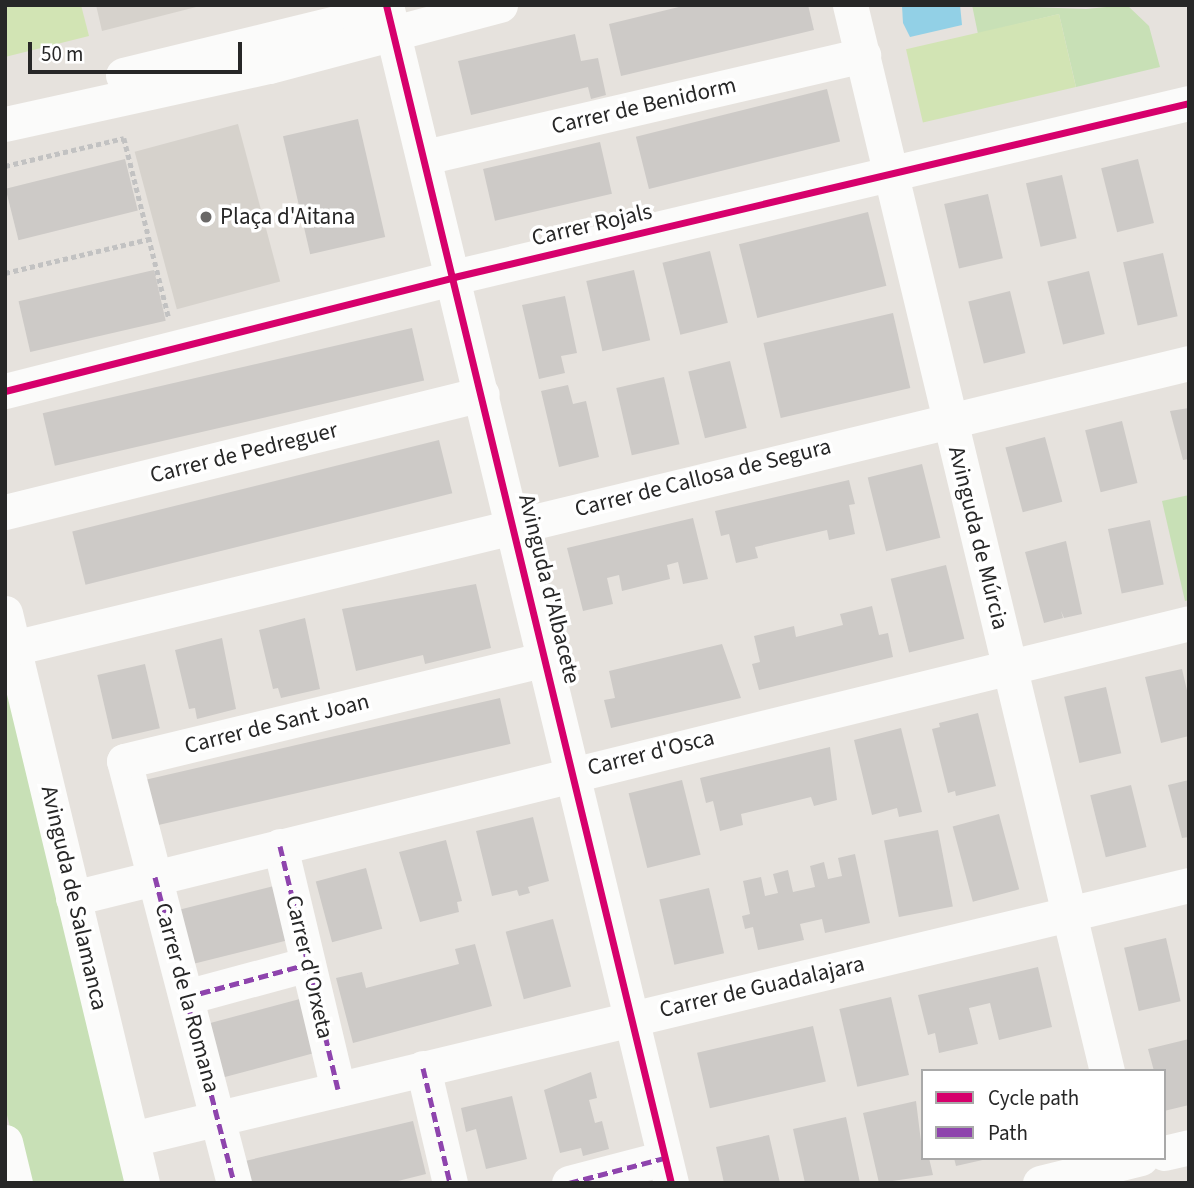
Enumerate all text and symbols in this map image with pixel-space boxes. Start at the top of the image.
scale bar [32,28,245,72]
text: 50 m [41,39,83,69]
street label: Carrer de Benidorm [549,71,739,141]
street label: Carrer Rojals [529,198,655,252]
place label: Plaça d'Aitana [220,203,355,231]
marker: Plaça d'Aitana [198,209,214,225]
street label: Carrer de Pedreguer [147,416,341,490]
street label: Carrer de Callosa de Segura [572,433,834,523]
street label: Avinguda de Múrcia [942,444,1014,632]
street label: Avinguda d'Albacete [512,492,586,686]
street label: Carrer de Sant Joan [182,688,372,760]
street label: Carrer d'Osca [585,724,717,782]
street label: Avinguda de Salamanca [35,783,113,1013]
street label: Carrer d'Orxeta [279,893,339,1041]
street label: Carrer de la Romana [148,900,226,1096]
street label: Carrer de Guadalajara [657,950,867,1024]
legend [921,1069,1166,1160]
text: Cycle path [988,1083,1079,1113]
text: Path [988,1118,1028,1148]

